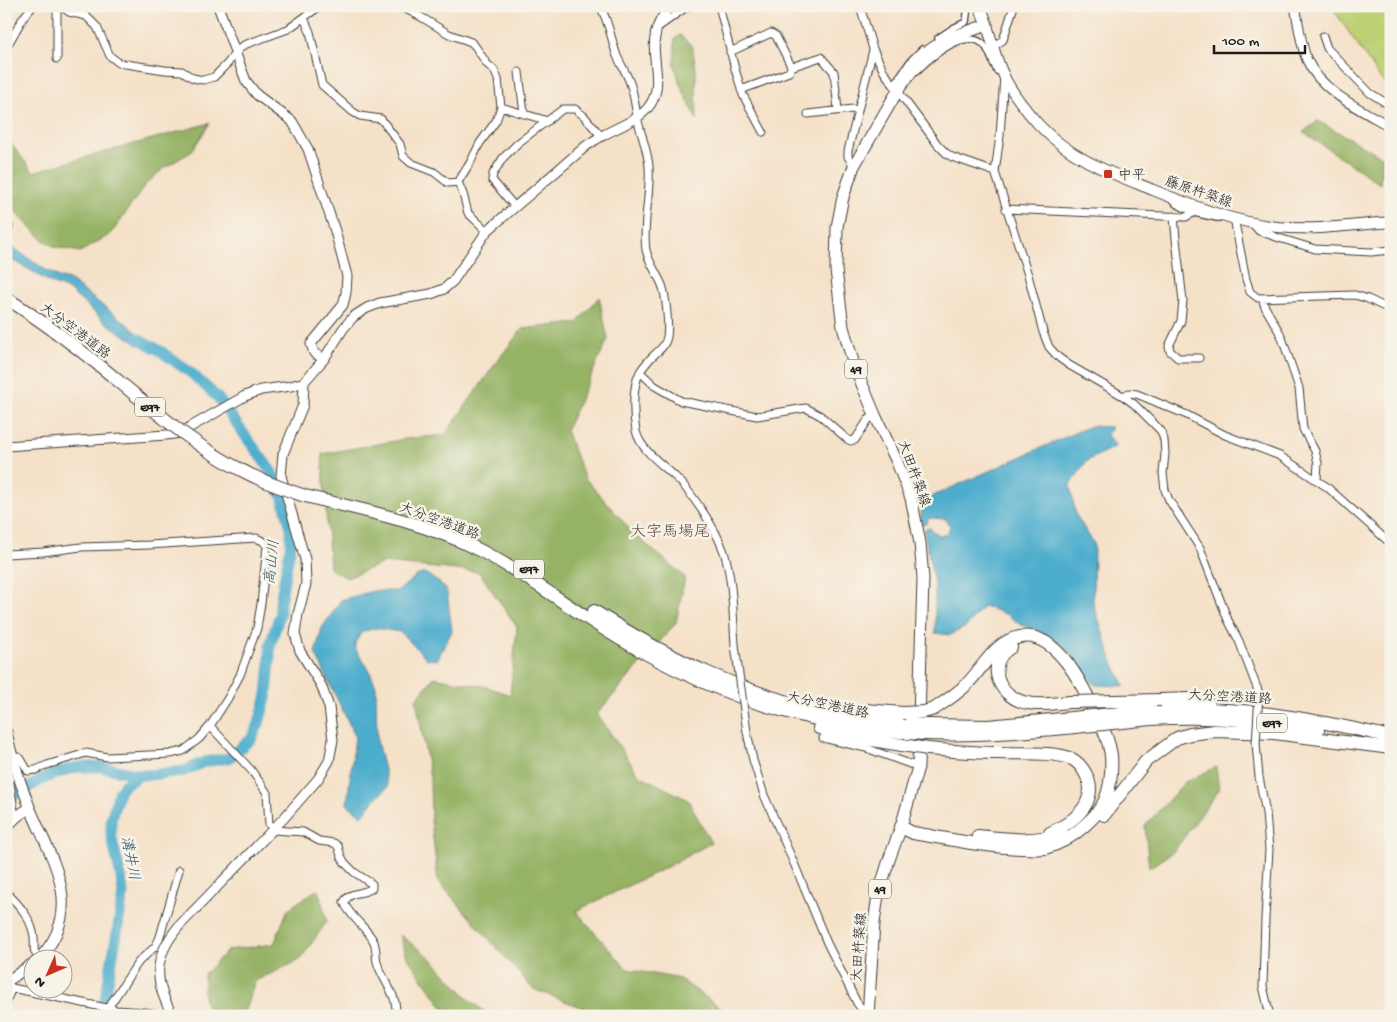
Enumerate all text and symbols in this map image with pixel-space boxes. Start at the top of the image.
scale bar [1214,22,1306,54]
text: 100 m [1221,33,1260,51]
marker: 中平 [1102,168,1114,180]
place label: 中平 [1118,168,1146,185]
street label: 藤原杵築線 [1162,174,1234,213]
street label: 大分空港道路 [36,300,113,364]
road number: 49 [845,359,867,378]
road number: E97 [135,398,165,417]
street label: 大田杵築線 [893,438,933,510]
street label: 大分空港道路 [397,500,482,545]
district label: 大字馬場尾 [630,523,710,543]
water label: 高山川 [261,539,284,586]
road number: E97 [514,560,544,578]
street label: 大分空港道路 [1187,688,1272,709]
street label: 大分空港道路 [785,689,870,723]
road number: E97 [1257,714,1287,732]
water label: 溝井川 [116,834,143,882]
road number: 49 [869,880,891,899]
street label: 大田杵築線 [850,912,871,983]
north arrow [22,950,72,1000]
text: N [31,972,50,991]

